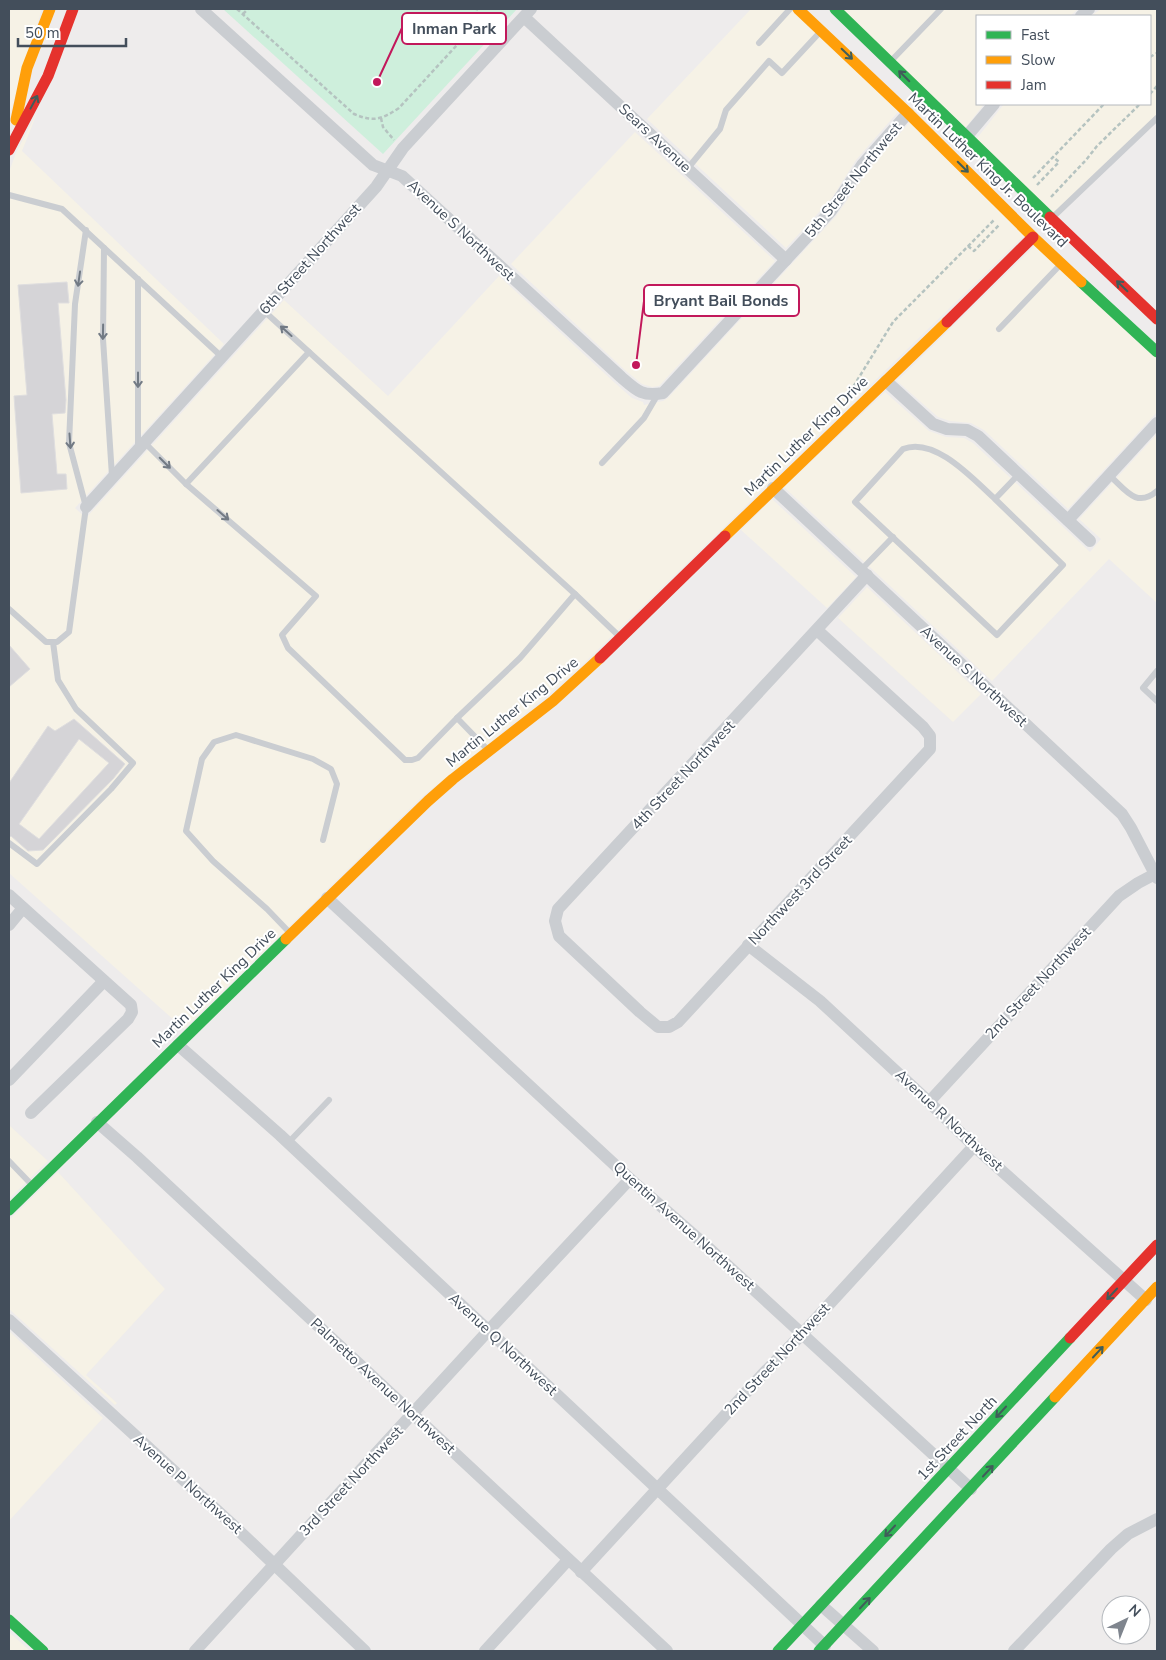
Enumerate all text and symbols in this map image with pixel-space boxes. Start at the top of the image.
callout: Inman Park [402,13,506,44]
scale bar [18,15,125,47]
legend [976,15,1151,105]
text: Inman Park [412,18,496,40]
text: 50 m [25,23,60,43]
text: Fast [1021,25,1050,45]
one-way arrow [840,48,853,60]
text: Slow [1021,50,1056,70]
one-way arrow [898,70,910,82]
text: Jam [1020,75,1047,95]
street label: Martin Luther King Jr. Boulevard [904,88,1072,252]
one-way arrow [30,95,39,110]
street label: Sears Avenue [614,99,696,177]
street label: 5th Street Northwest [800,117,906,242]
one-way arrow [957,161,969,173]
street label: Avenue S Northwest [403,175,519,285]
street label: 6th Street Northwest [255,199,366,319]
one-way arrow [74,270,84,286]
one-way arrow [1116,280,1128,292]
callout: Bryant Bail Bonds [644,285,799,316]
text: Bryant Bail Bonds [654,290,789,312]
one-way arrow [98,323,108,339]
one-way arrow [280,325,293,337]
one-way arrow [133,372,143,388]
street label: Martin Luther King Drive [740,372,872,500]
one-way arrow [65,432,75,448]
one-way arrow [159,457,171,470]
one-way arrow [217,510,230,521]
street label: Avenue S Northwest [916,621,1032,731]
street label: Martin Luther King Drive [442,652,582,772]
street label: 4th Street Northwest [627,715,740,834]
street label: Northwest 3rd Street [744,830,857,949]
street label: 2nd Street Northwest [981,922,1096,1043]
street label: Martin Luther King Drive [148,924,280,1052]
street label: Avenue R Northwest [891,1065,1008,1176]
street label: Quentin Avenue Northwest [609,1157,760,1296]
one-way arrow [1106,1287,1118,1300]
street label: Avenue Q Northwest [444,1288,562,1400]
street label: 2nd Street Northwest [720,1298,835,1419]
street label: Palmetto Avenue Northwest [306,1313,460,1459]
one-way arrow [1092,1346,1104,1359]
street label: 1st Street North [913,1391,1001,1485]
one-way arrow [995,1406,1007,1419]
street label: 3rd Street Northwest [295,1421,408,1540]
street label: Avenue P Northwest [129,1430,247,1539]
one-way arrow [982,1465,994,1478]
one-way arrow [884,1525,896,1537]
north arrow [1101,1595,1151,1645]
one-way arrow [859,1597,871,1610]
text: N [1124,1600,1145,1621]

